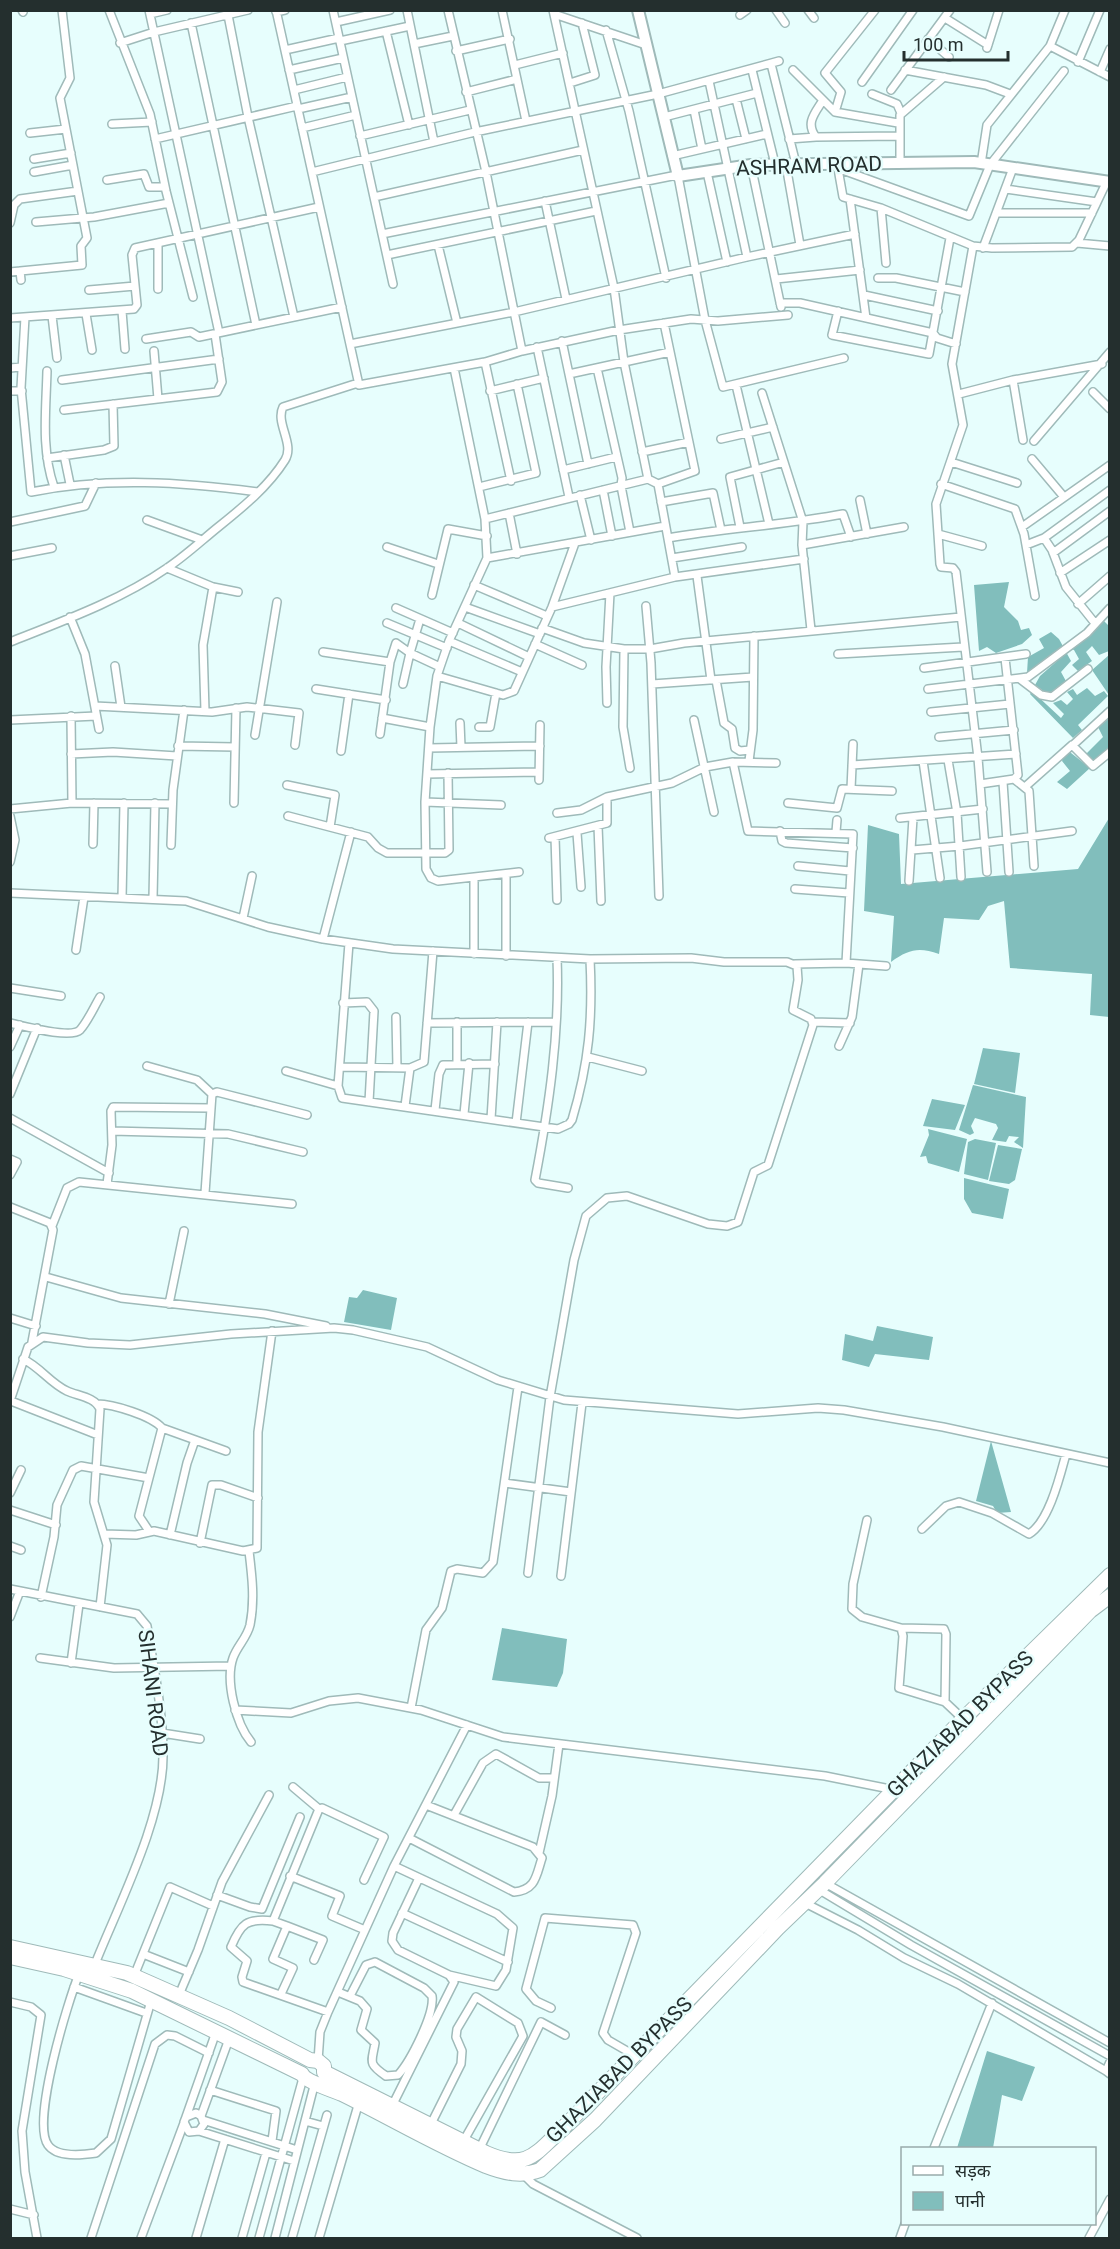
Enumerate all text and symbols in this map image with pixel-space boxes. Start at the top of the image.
scale bar [904,24,1008,62]
text: 100 m [913,34,964,55]
street label: ASHRAM ROAD [736,151,882,181]
street label: SIHANI ROAD [133,1628,173,1758]
street label: GHAZIABAD BYPASS [882,1646,1038,1802]
street label: GHAZIABAD BYPASS [541,1992,697,2148]
legend [901,2147,1096,2225]
text: सड़क [955,2160,992,2181]
text: पानी [955,2190,985,2211]

